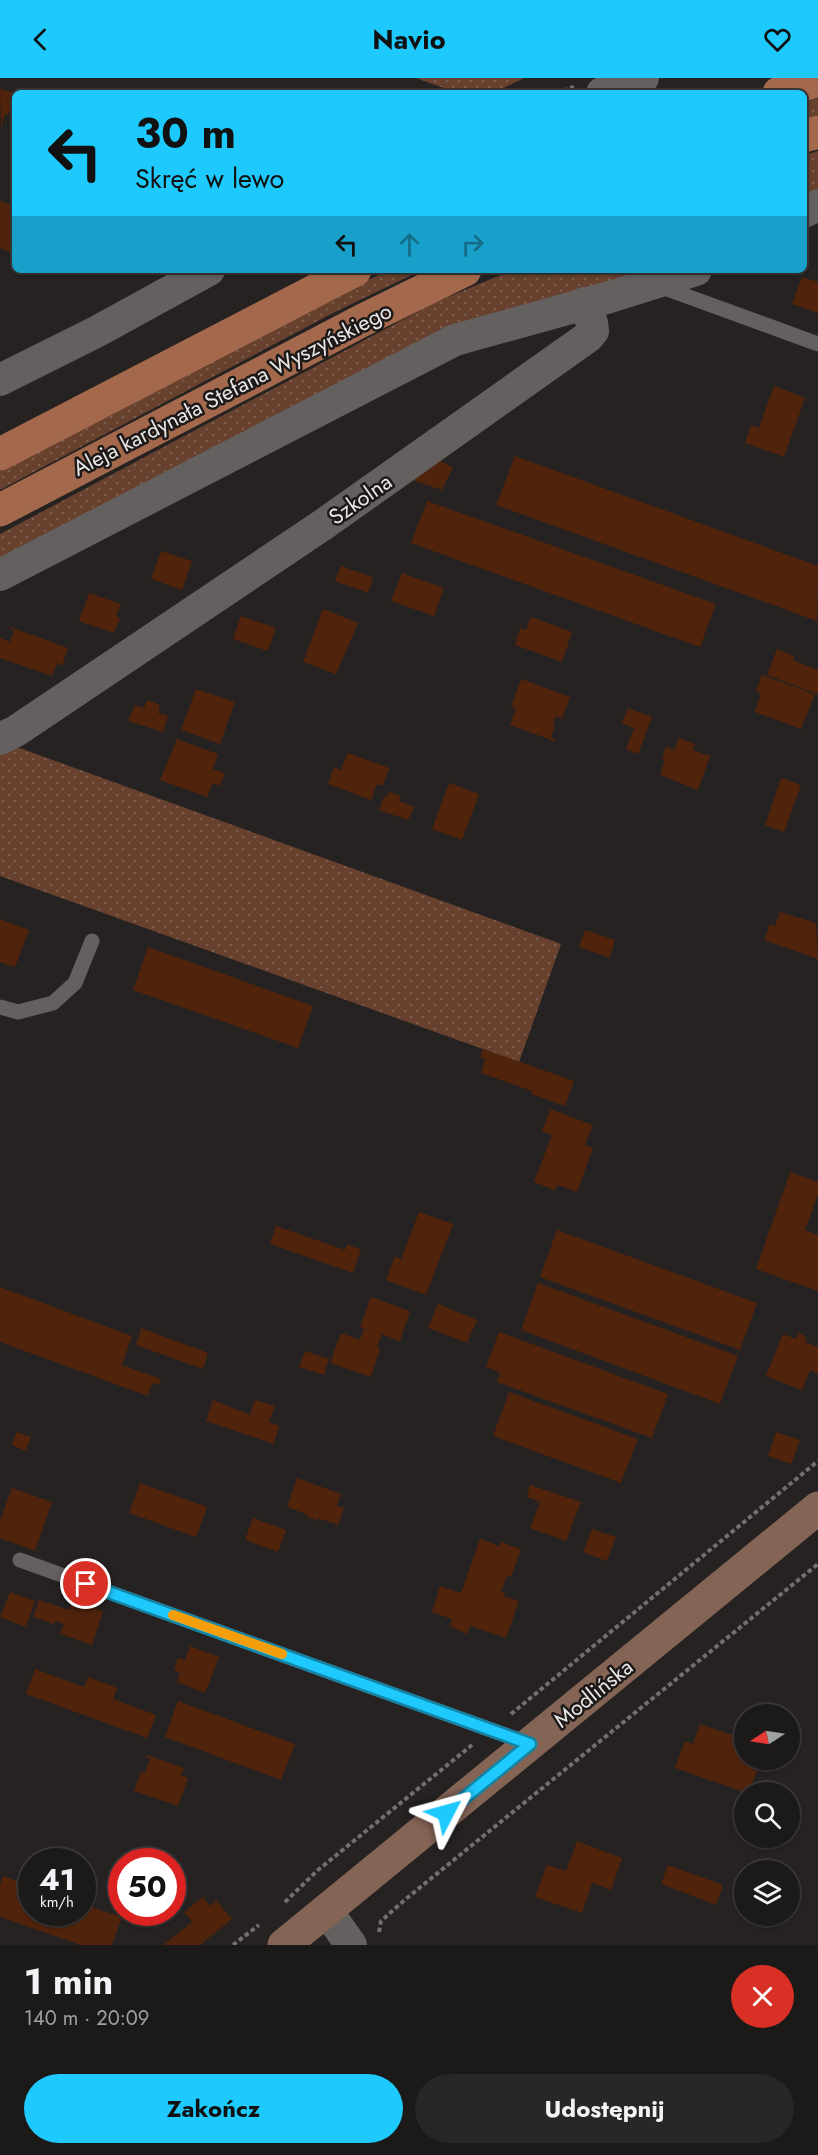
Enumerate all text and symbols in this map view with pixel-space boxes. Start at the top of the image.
text: Navio [372,20,446,59]
icon: back [24,23,57,56]
icon: heart [761,23,794,56]
text: 30 m [135,103,236,164]
icon: left [36,114,114,192]
text: Skręć w lewo [135,159,284,198]
icon: left [330,228,363,261]
icon: ahead [393,228,426,261]
icon: right [456,228,489,261]
street label: Aleja kardynała Stefana Wyszyńskiego [67,294,397,484]
street label: Szkolna [322,466,398,532]
pin [60,1558,111,1609]
icon: arrive [69,1567,102,1600]
street label: Modlińska [546,1651,640,1735]
north arrow [734,1704,800,1770]
map controls [734,1704,800,1926]
position arrow [414,1781,478,1845]
button: search [734,1782,800,1848]
speed limit sign: 50 [108,1848,186,1926]
text: 41 [39,1858,75,1901]
button: layers [734,1860,800,1926]
text: km/h [40,1891,74,1913]
text: 1 min [24,1955,113,2007]
button: close [731,1965,794,2028]
text: 140 m · 20:09 [24,2004,149,2033]
button: Zakończ [24,2074,403,2143]
button: Udostępnij [415,2074,794,2143]

